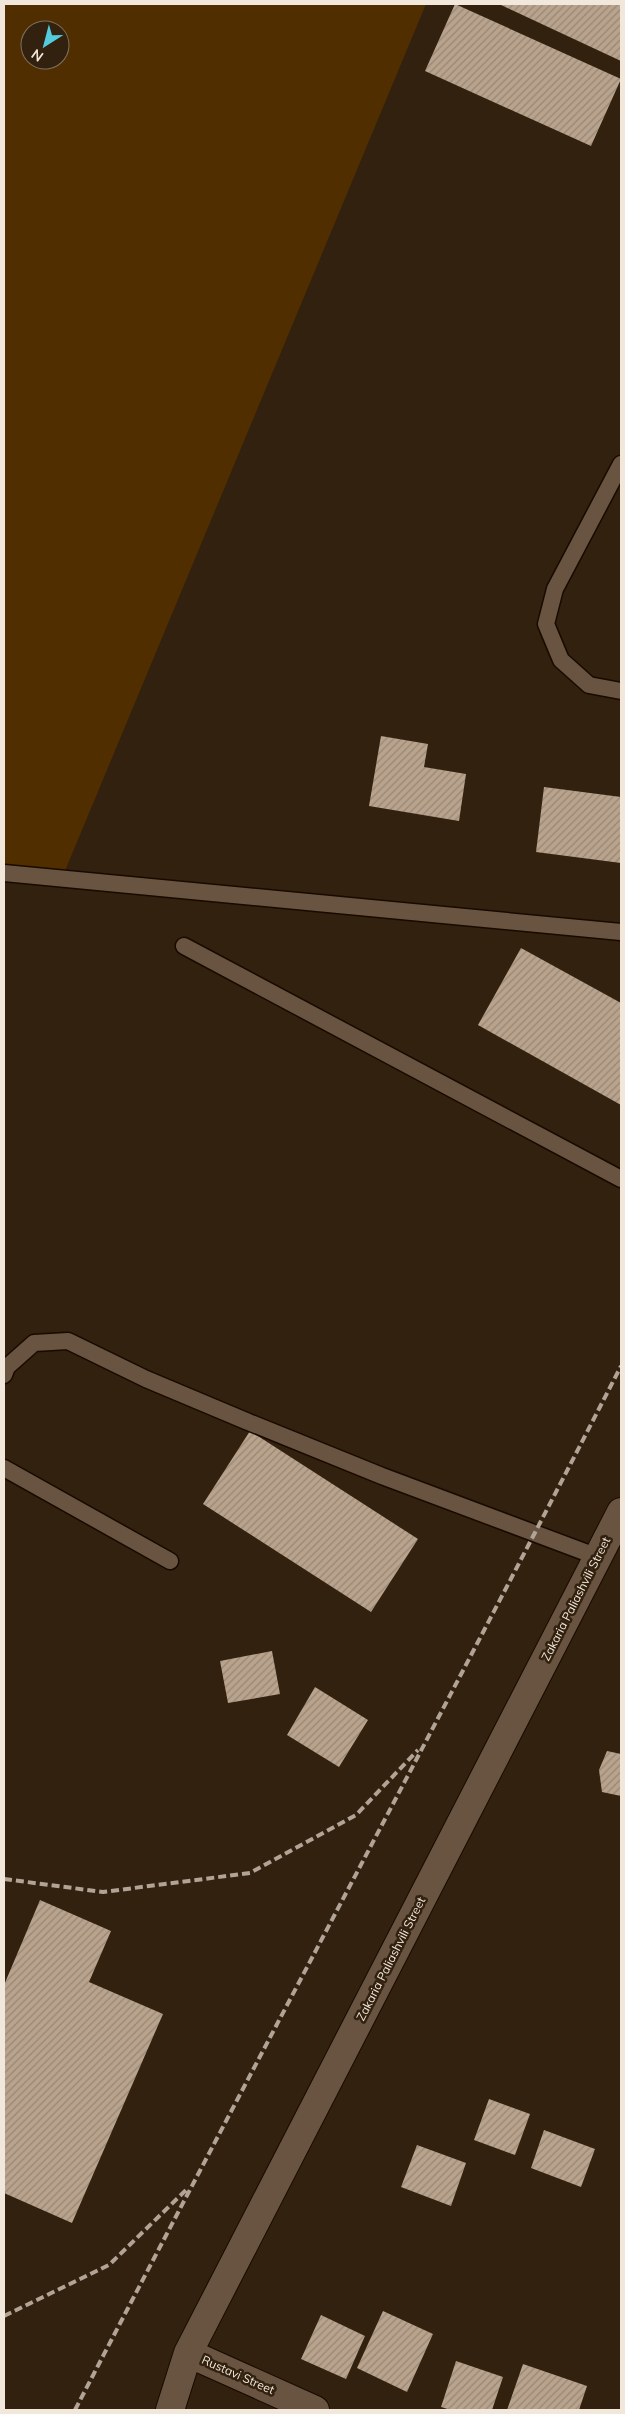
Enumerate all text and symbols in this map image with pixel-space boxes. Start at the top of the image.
north arrow [20,20,70,70]
text: N [28,45,47,66]
street label: Zakaria Paliashvili Street [538,1534,613,1663]
street label: Zakaria Paliashvili Street [353,1894,428,2023]
street label: Rustavi Street [200,2352,277,2397]

